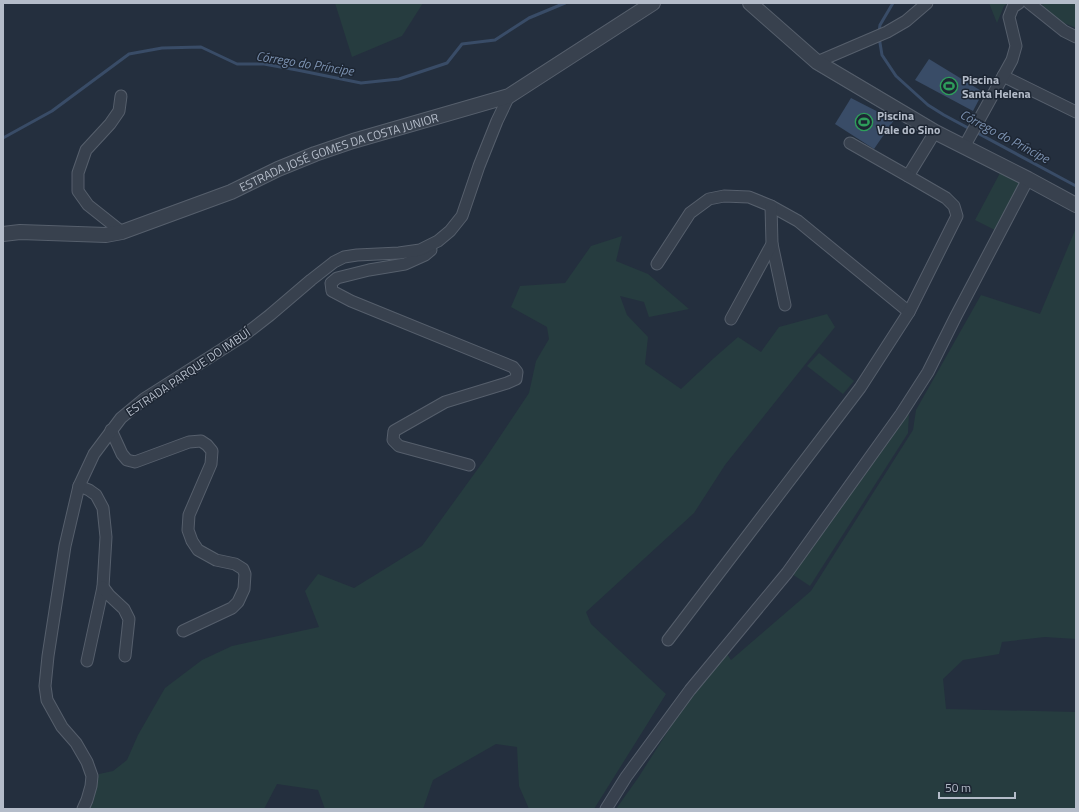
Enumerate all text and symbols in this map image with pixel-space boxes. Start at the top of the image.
water label: Córrego do Príncipe [255,45,356,81]
place label: Piscina Santa Helena [962,70,1031,103]
sports icon: Piscina Santa Helena [939,76,959,96]
water label: Córrego do Príncipe [957,104,1054,168]
place label: Piscina Vale do Sino [877,106,940,139]
street label: ESTRADA JOSÉ GOMES DA COSTA JUNIOR [236,107,441,196]
sports icon: Piscina Vale do Sino [854,112,874,132]
street label: ESTRADA PARQUE DO IMBUÍ [122,322,255,421]
scale bar [939,774,1015,800]
text: 50 m [945,778,971,797]

